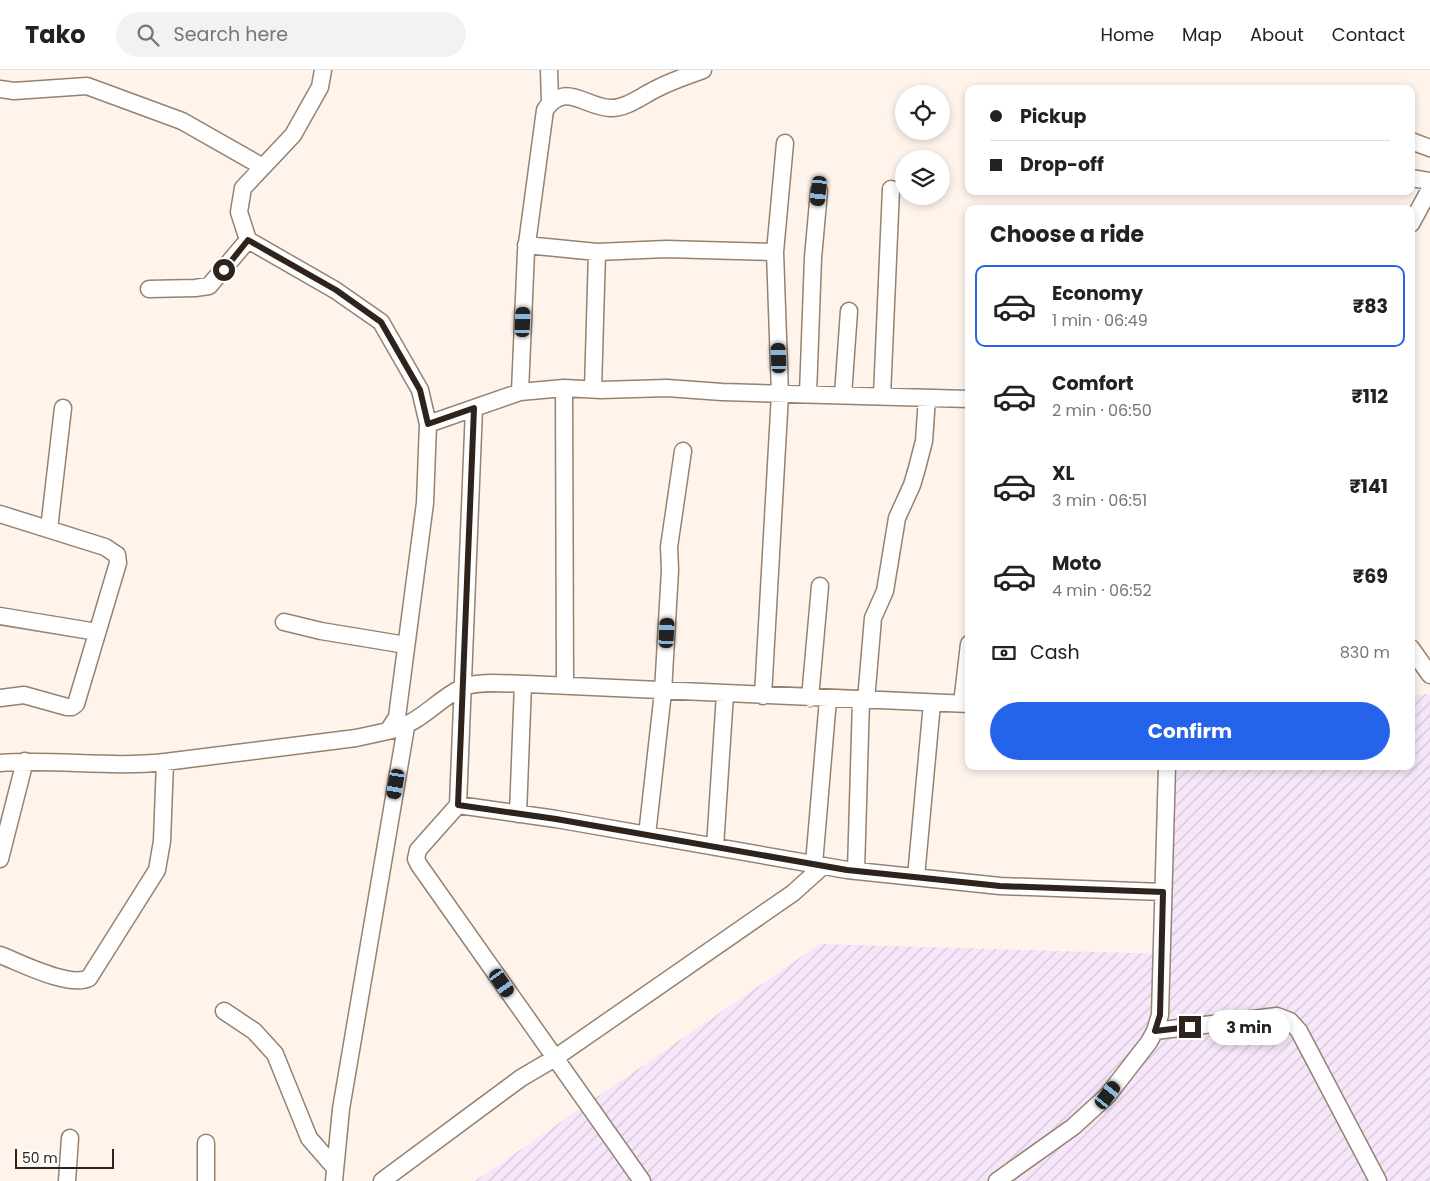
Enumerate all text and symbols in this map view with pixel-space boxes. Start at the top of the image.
search box [116,12,466,57]
text: Tako [25,18,86,51]
icon: search [134,21,162,49]
text: Search here [174,21,288,48]
text: Home [1100,22,1154,47]
text: Map [1182,22,1222,47]
text: About [1250,22,1304,47]
text: Contact [1332,22,1405,47]
map controls [895,85,950,205]
button: locate [895,85,950,140]
text: Pickup [1020,103,1086,130]
button: layers [895,150,950,205]
text: Drop-off [1020,151,1104,178]
car [809,175,828,207]
text: Choose a ride [990,219,1144,250]
route start [213,259,235,281]
text: Economy [1052,280,1143,307]
icon: car [992,284,1037,329]
text: ₹83 [1353,293,1388,320]
car [514,307,531,337]
text: 1 min · 06:49 [1052,309,1148,332]
car [770,343,787,373]
text: Comfort [1052,370,1134,397]
icon: car [992,374,1037,419]
text: ₹112 [1352,383,1388,410]
text: 2 min · 06:50 [1052,399,1152,422]
text: XL [1052,460,1075,487]
icon: car [992,464,1037,509]
text: ₹141 [1349,473,1388,500]
text: 3 min · 06:51 [1052,489,1147,512]
text: Moto [1052,550,1101,577]
icon: car [992,554,1037,599]
text: ₹69 [1353,563,1388,590]
text: 4 min · 06:52 [1052,579,1152,602]
car [658,618,675,648]
icon: cash [990,639,1018,667]
text: Cash [1030,639,1080,666]
text: 830 m [1340,641,1390,664]
button: Confirm [990,702,1390,760]
car [386,768,405,800]
car [487,966,516,1000]
callout: 3 min [1208,1010,1290,1044]
route end [1179,1016,1201,1038]
text: 3 min [1226,1016,1272,1039]
car [1092,1079,1123,1111]
scale bar [15,1146,114,1169]
text: 50 m [22,1148,58,1168]

